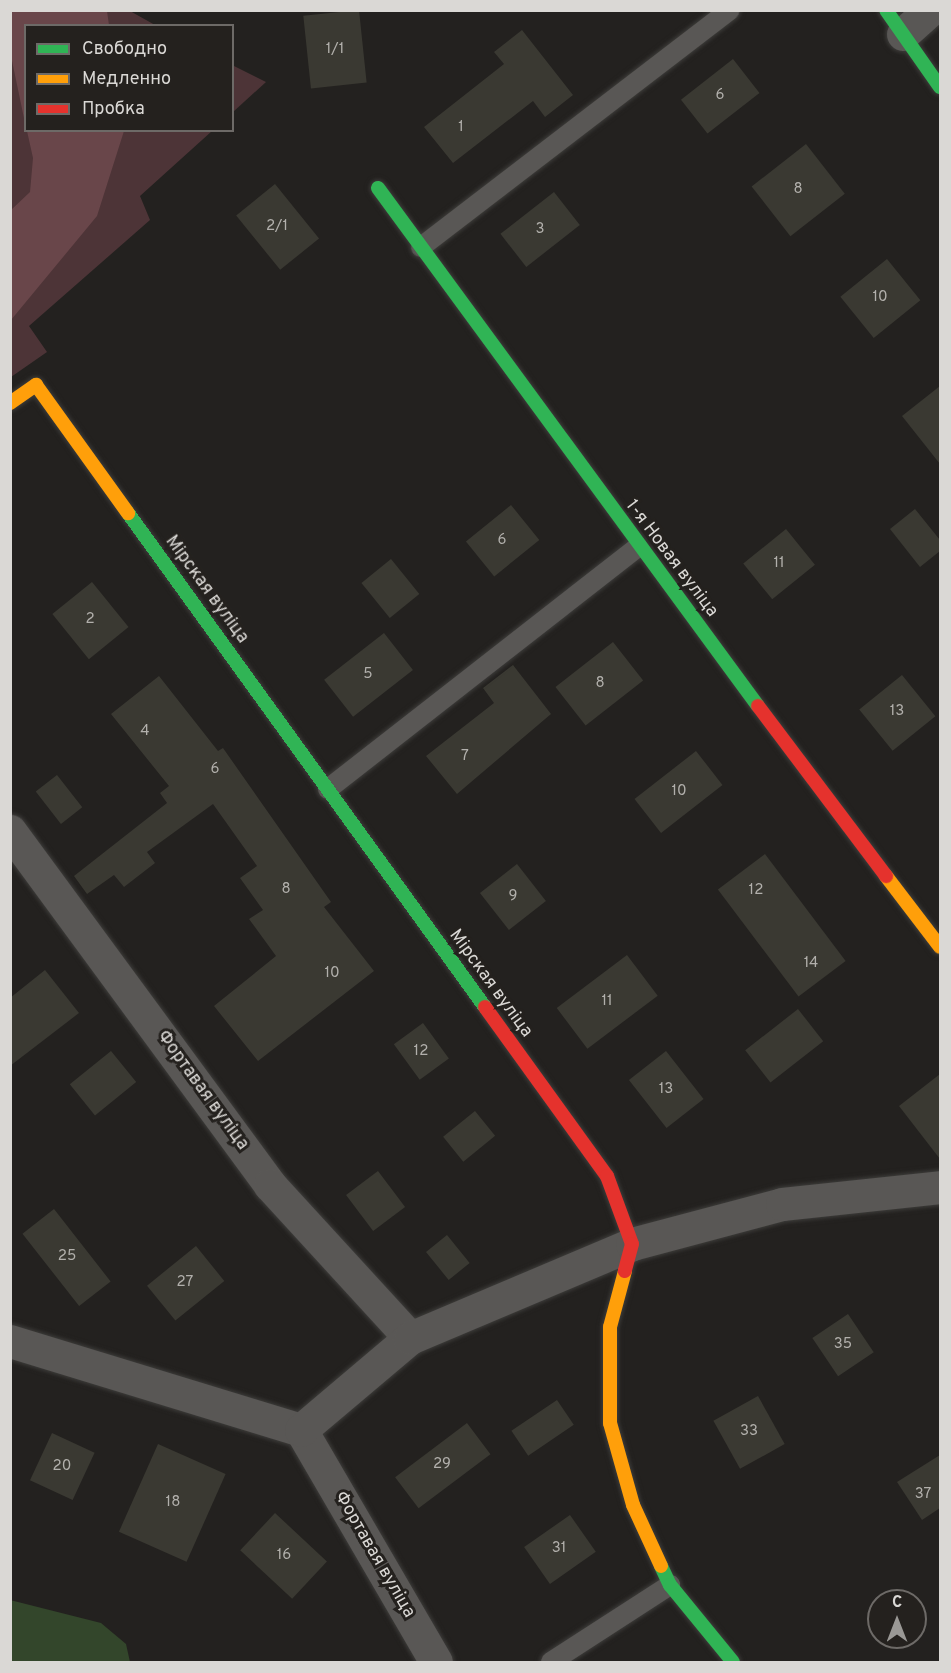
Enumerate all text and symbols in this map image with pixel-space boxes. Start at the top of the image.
legend [24,24,234,132]
text: Свободно [82,38,167,61]
house number: 1/1 [326,41,344,59]
text: Медленно [82,68,171,91]
house number: 6 [716,87,724,105]
text: Пробка [82,98,145,121]
house number: 1 [458,119,464,137]
house number: 8 [793,181,803,199]
house number: 2/1 [266,218,288,236]
house number: 3 [535,221,545,239]
house number: 10 [872,289,888,307]
street label: 1-я Новая вуліца [620,496,722,622]
street label: Мірская вуліца [160,532,252,648]
house number: 6 [498,532,506,550]
house number: 11 [773,555,785,573]
house number: 2 [85,611,95,629]
house number: 5 [363,666,373,684]
house number: 8 [595,675,605,693]
house number: 13 [890,703,904,721]
house number: 4 [140,723,150,741]
house number: 7 [461,748,469,766]
house number: 6 [211,761,219,779]
house number: 10 [671,783,687,801]
house number: 8 [281,881,291,899]
house number: 12 [749,882,763,900]
house number: 9 [509,888,517,906]
street label: Мірская вуліца [444,926,536,1042]
house number: 14 [804,955,818,973]
house number: 10 [324,965,340,983]
house number: 11 [601,993,613,1011]
street label: Фортавая вуліца [151,1027,253,1155]
house number: 12 [414,1043,428,1061]
house number: 13 [659,1081,673,1099]
house number: 25 [58,1248,76,1266]
house number: 27 [177,1274,193,1292]
house number: 35 [834,1336,852,1354]
house number: 33 [740,1423,758,1441]
house number: 29 [433,1456,451,1474]
house number: 20 [53,1458,71,1476]
house number: 37 [915,1486,931,1504]
street label: Фортавая вуліца [329,1488,419,1622]
house number: 18 [166,1494,180,1512]
house number: 31 [552,1540,566,1558]
house number: 16 [277,1547,291,1565]
north arrow [867,1589,927,1649]
text: С [892,1593,902,1613]

